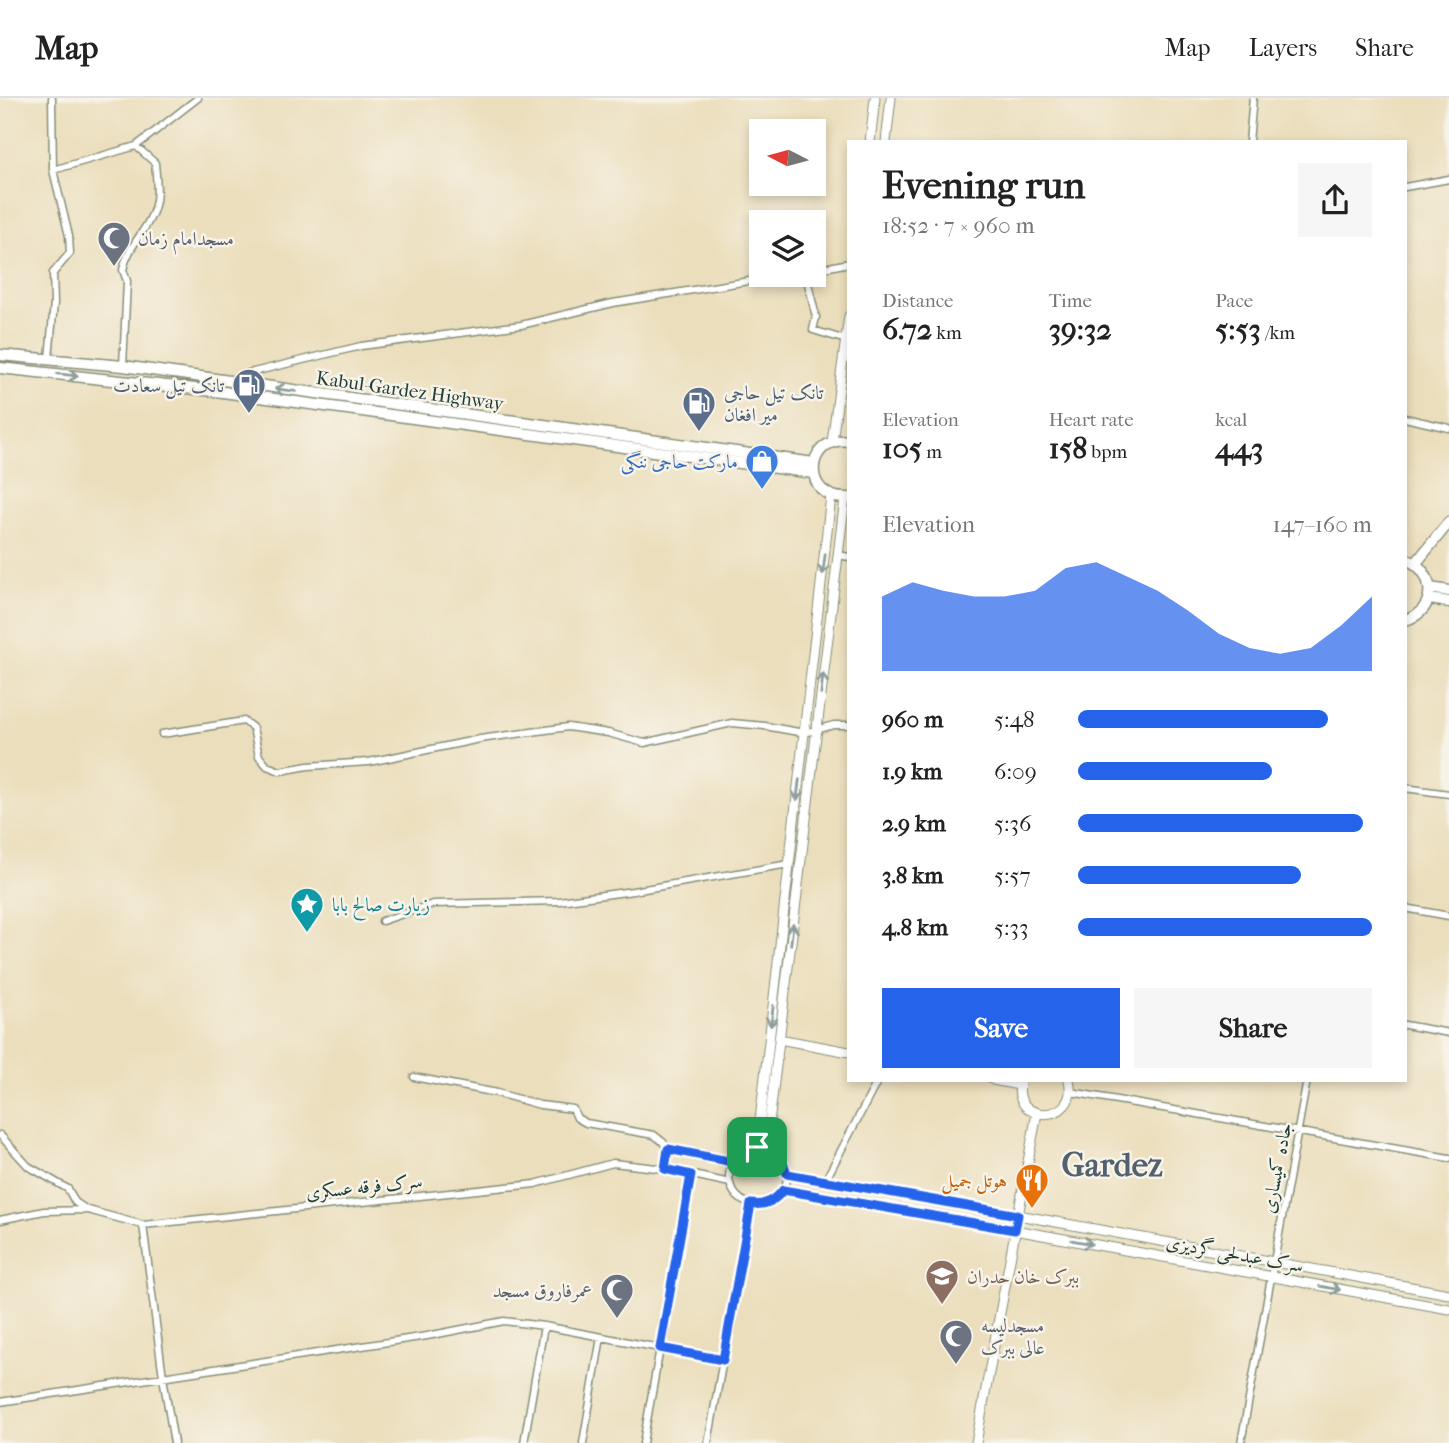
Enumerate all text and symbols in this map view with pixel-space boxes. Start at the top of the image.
text: Map [35,29,98,68]
text: Map [1165,34,1211,62]
text: Layers [1249,34,1317,62]
text: Share [1355,34,1414,62]
north arrow [749,119,826,196]
map controls [749,119,826,287]
text: Evening run [882,163,1085,208]
button: share [1298,163,1372,237]
button: layers [749,210,826,287]
text: 18:52 · 7 × 960 m [882,212,1035,239]
mosque icon: مسجدامام زمان [95,219,133,268]
place label: مسجدامام زمان [138,228,234,255]
text: Distance [882,290,953,312]
text: Time [1049,290,1092,312]
text: Pace [1215,290,1253,312]
text: 6.72 [882,312,932,347]
text: 39:32 [1049,312,1112,347]
text: 5:53 [1215,312,1261,347]
text: km [932,322,962,344]
text: /km [1261,322,1295,344]
fuel station icon: تانک تیل سعادت [230,366,268,415]
street label: Kabul-Gardez Highway [315,367,506,415]
one-way arrow [56,368,79,381]
place label: تانک تیل سعادت [113,375,224,399]
place label: تانک تیل حاجی میر افغان [724,382,824,426]
one-way arrow [274,383,297,396]
fuel station icon: تانک تیل حاجی میر افغان [680,384,718,433]
text: Elevation [882,409,959,431]
text: Heart rate [1049,409,1134,431]
text: kcal [1215,409,1247,431]
text: 105 [882,431,922,466]
text: 158 [1049,431,1087,466]
text: 443 [1215,431,1263,466]
text: m [922,441,942,463]
text: bpm [1087,441,1127,463]
shop icon: مارکت حاجی ننگی [743,442,781,491]
place label: مارکت حاجی ننگی [621,450,738,475]
text: Elevation [882,511,975,538]
text: 147–160 m [1272,511,1372,538]
one-way arrow [817,552,830,575]
one-way arrow [816,673,829,696]
text: 960 m [882,706,943,733]
text: 5:48 [994,706,1035,733]
text: 1.9 km [882,758,942,785]
text: 6:09 [994,758,1037,785]
one-way arrow [791,778,804,801]
text: 2.9 km [882,810,946,837]
text: 5:36 [994,810,1031,837]
text: 3.8 km [882,862,943,889]
text: 5:57 [994,862,1031,889]
place icon: زیارت صالح بابا [288,885,326,934]
place label: زیارت صالح بابا [332,894,430,921]
text: 4.8 km [882,914,948,941]
text: 5:33 [994,914,1028,941]
one-way arrow [785,923,798,946]
button: Save [882,988,1120,1068]
button: Share [1134,988,1372,1068]
one-way arrow [765,1004,778,1027]
pin [727,1117,787,1177]
street label: جاده کمیساری [1257,1121,1297,1215]
icon: arrive [738,1128,776,1166]
district label: Gardez [1061,1146,1163,1185]
restaurant icon: هوتل جمیل [1013,1161,1051,1210]
street label: سرک فرقه عسکری [305,1170,424,1205]
place label: هوتل جمیل [941,1170,1007,1194]
street label: سرک عبدلحی گردیزی [1164,1229,1306,1279]
one-way arrow [1070,1236,1093,1250]
school or university icon: ببرک خان حدران [923,1257,961,1306]
place label: ببرک خان حدران [967,1266,1079,1288]
mosque icon: عمرفاروق مسجد [598,1271,636,1320]
place label: عمرفاروق مسجد [493,1280,592,1303]
one-way arrow [1318,1282,1341,1295]
place label: مسجدلیسه عالی ببرک [981,1315,1045,1359]
mosque icon: مسجدلیسه عالی ببرک [937,1317,975,1366]

